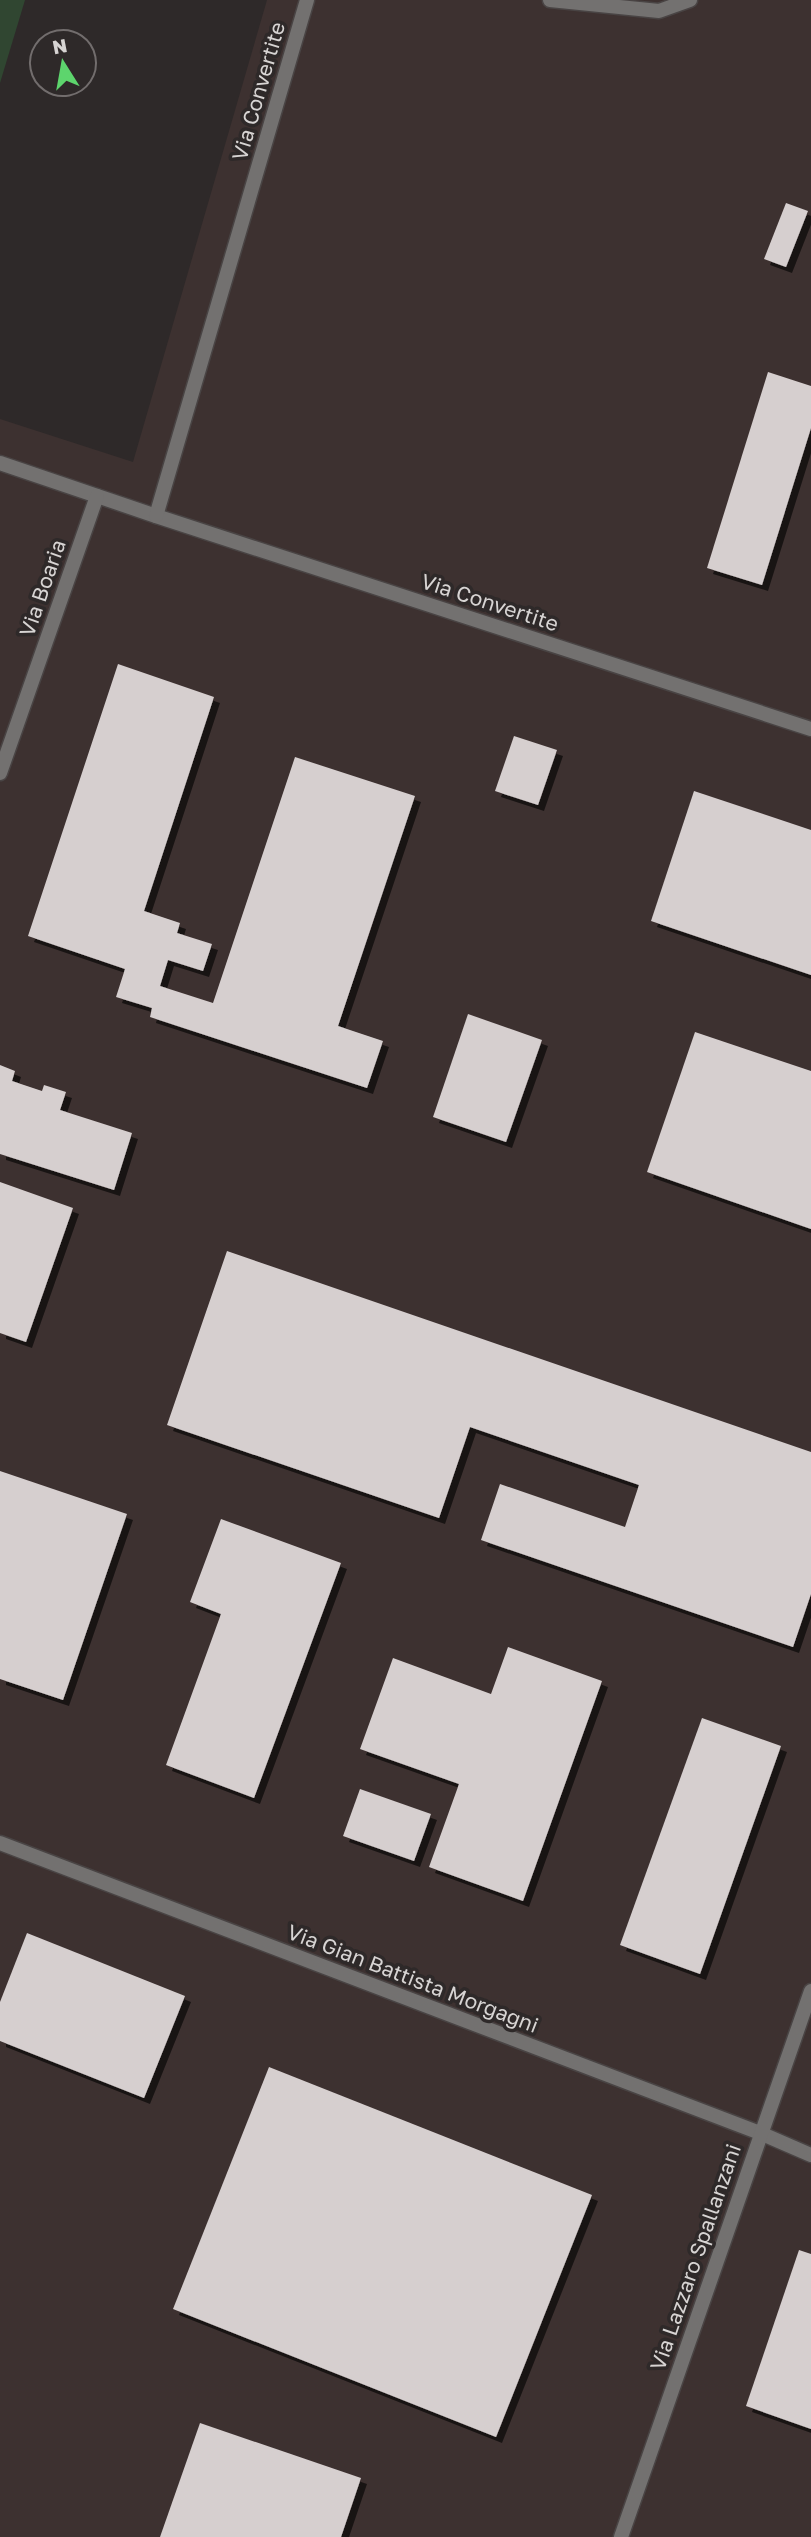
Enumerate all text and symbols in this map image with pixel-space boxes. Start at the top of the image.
street label: Via Convertite [226,19,290,163]
north arrow [28,28,98,98]
text: N [50,33,69,58]
street label: Via Boaria [13,536,71,640]
street label: Via Convertite [418,568,562,636]
street label: Via Gian Battista Morgagni [284,1918,542,2038]
street label: Via Lazzaro Spallanzani [644,2140,746,2374]

